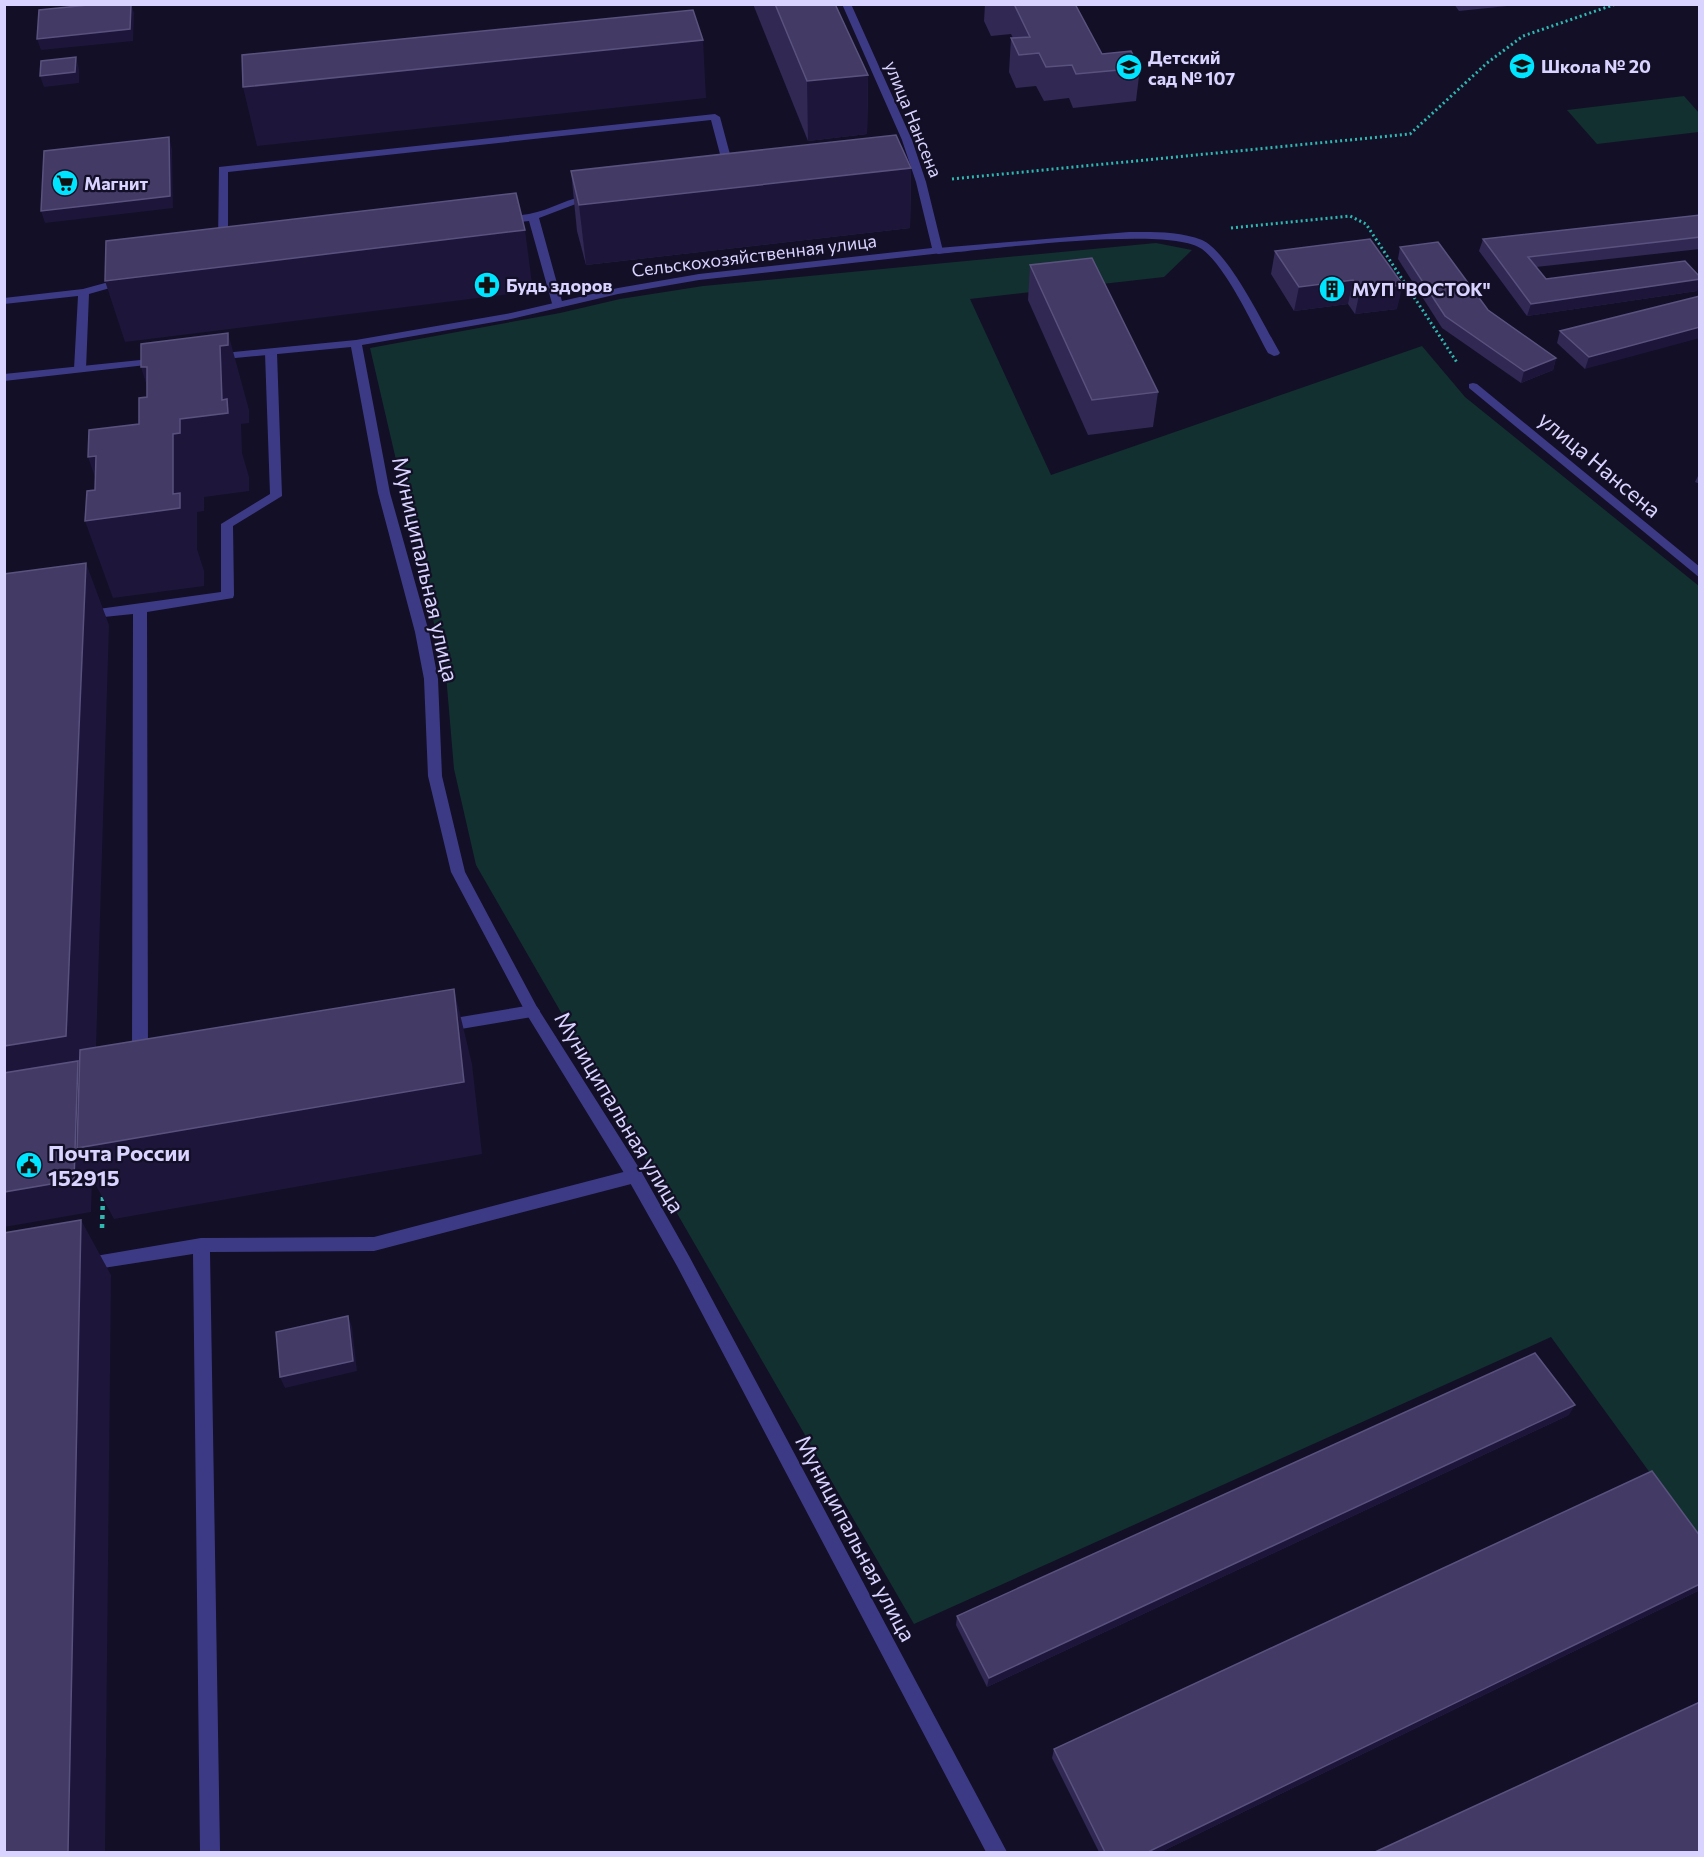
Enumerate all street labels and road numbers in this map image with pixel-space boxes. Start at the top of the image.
street label: улица Нансена [881,58,947,180]
street label: Сельскохозяйственная улица [630,229,878,281]
street label: улица Нансена [1533,405,1667,523]
street label: Муниципальная улица [387,454,465,684]
street label: Муниципальная улица [549,1006,691,1218]
street label: Муниципальная улица [790,1430,922,1646]

